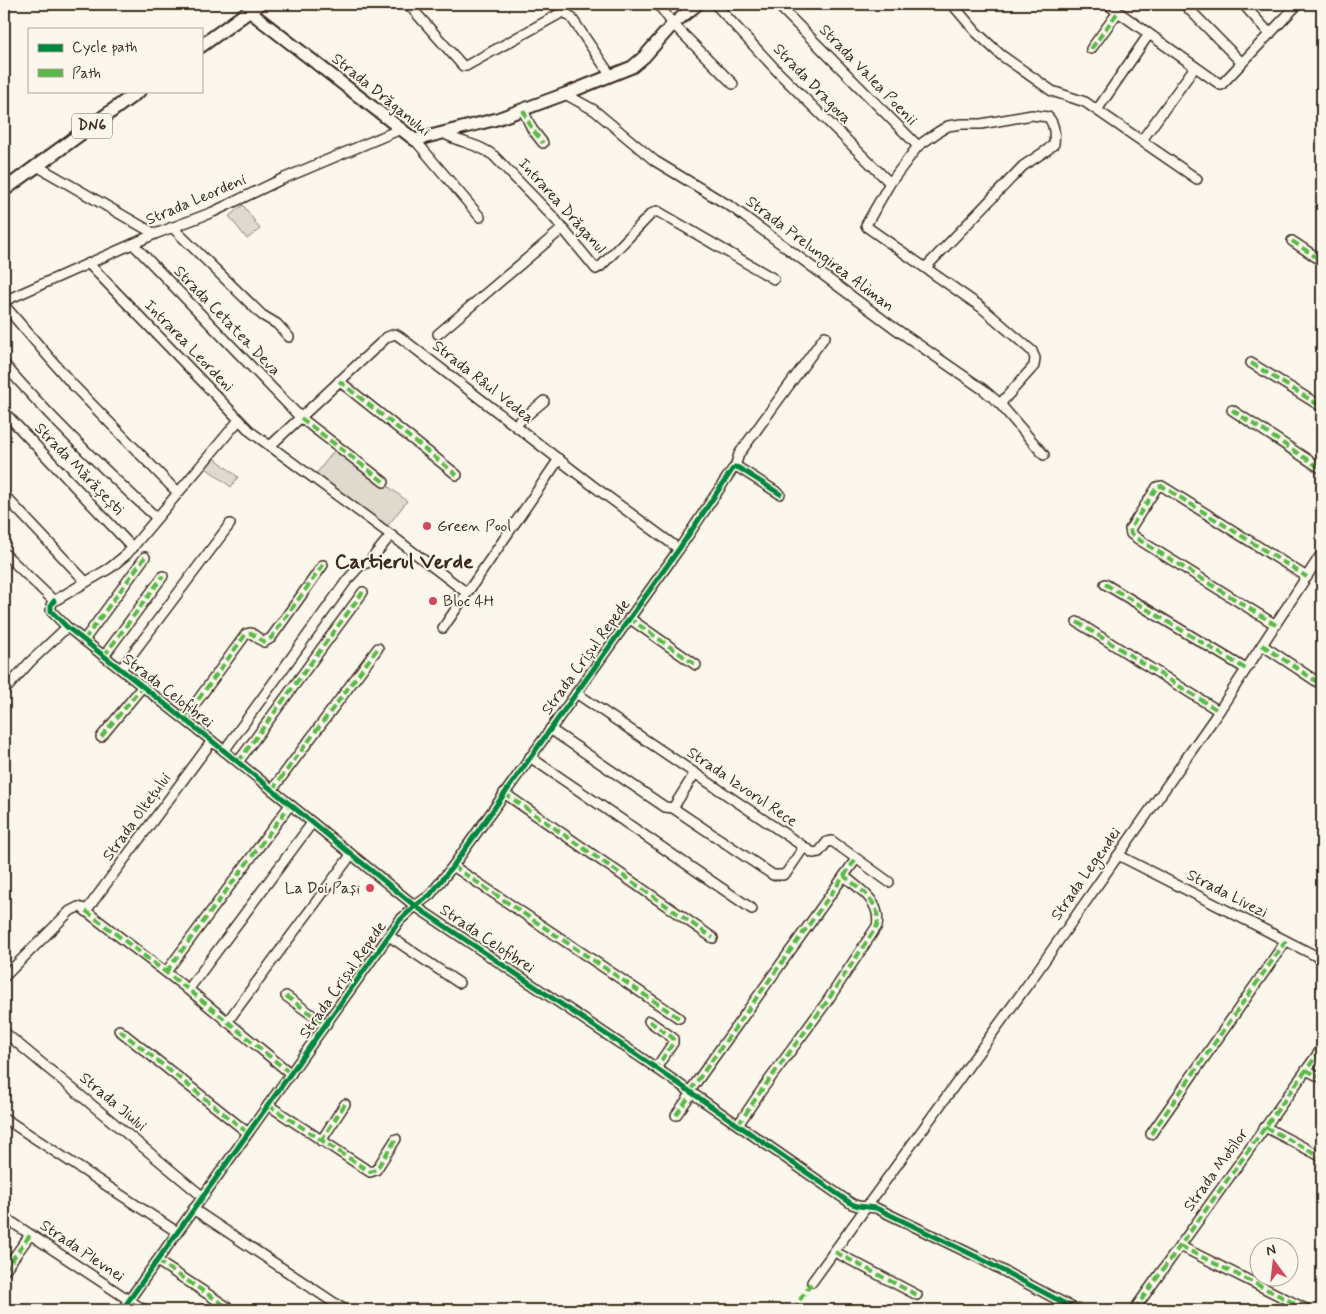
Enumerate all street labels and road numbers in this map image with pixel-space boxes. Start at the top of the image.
street label: Strada Valea Poenii [814,20,922,130]
street label: Strada Dragova [768,39,856,129]
street label: Strada Drăganului [327,48,435,142]
road number: DN6 [72,114,112,138]
street label: Intrarea Drăganul [513,154,611,258]
street label: Strada Leordeni [143,169,250,231]
street label: Strada Prelungirea Aliman [741,191,899,318]
street label: Strada Cetatea Deva [169,261,285,381]
street label: Intrarea Leordeni [140,295,238,397]
street label: Strada Râul Vedea [428,336,538,428]
street label: Strada Mărășești [30,418,128,520]
street label: Strada Crișul Repede [537,595,635,719]
street label: Strada Celofibrei [118,649,218,733]
street label: Strada Izvorul Rece [683,742,801,832]
street label: Strada Oltețului [98,768,176,865]
street label: Strada Legendei [1046,823,1127,925]
street label: Strada Livezi [1183,865,1271,923]
street label: Strada Celofibrei [436,900,538,978]
street label: Strada Crișul Repede [295,917,391,1043]
street label: Strada Jiului [75,1068,151,1137]
street label: Strada Motilor [1179,1124,1253,1216]
street label: Strada Plevnei [36,1215,128,1287]

